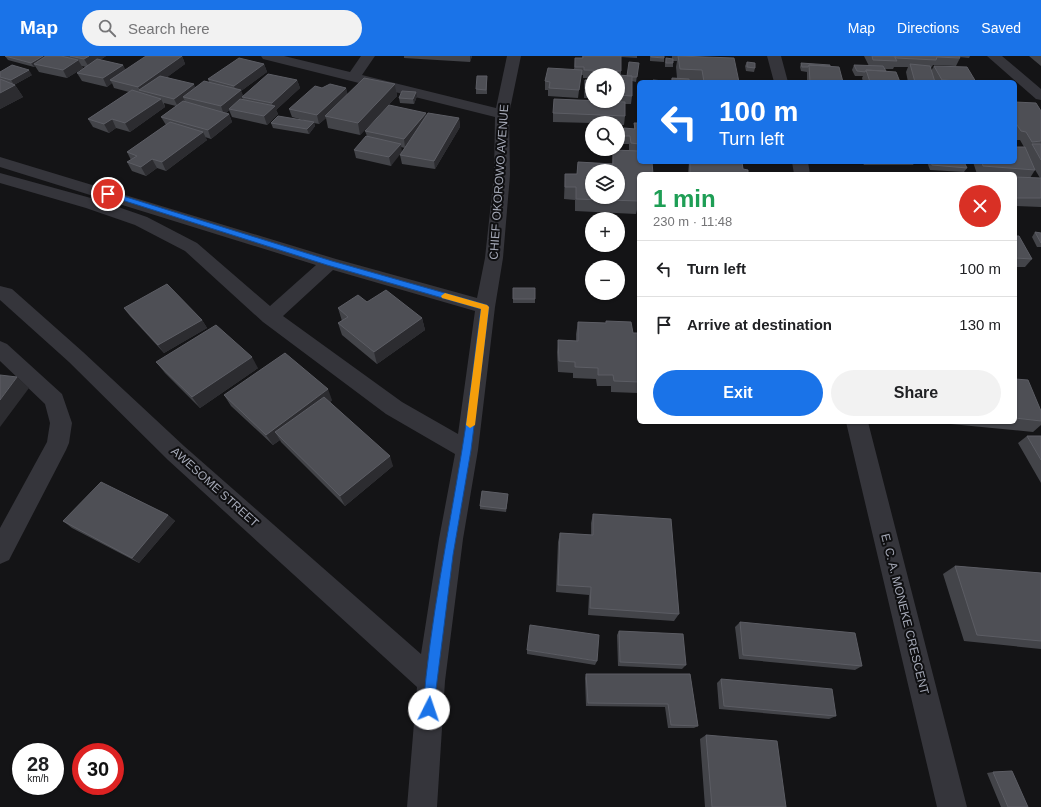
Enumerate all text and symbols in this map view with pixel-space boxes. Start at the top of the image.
search box [82,10,362,46]
text: Map [20,17,58,38]
icon: search [96,17,118,39]
text: Search here [128,20,210,37]
text: Map [848,20,875,36]
text: Directions [897,20,959,36]
text: Saved [981,20,1021,36]
map controls [585,68,625,300]
button: sound [585,68,625,108]
icon: left [653,96,705,148]
text: 100 m [719,96,798,127]
street label: CHIEF OKOROWO AVENUE [487,104,511,260]
button: search [585,116,625,156]
text: Turn left [719,129,784,149]
button: layers [585,164,625,204]
pin [91,177,125,211]
icon: arrive [97,183,119,205]
text: 1 min [653,185,716,212]
button: close [959,185,1001,227]
button: + [585,212,625,252]
text: 230 m · 11:48 [653,214,732,229]
icon: left [653,258,675,280]
button: − [585,260,625,300]
text: Turn left [687,260,746,277]
text: 100 m [959,260,1001,277]
icon: arrive [653,314,675,336]
text: Arrive at destination [687,316,832,333]
text: 130 m [959,316,1001,333]
button: Exit [653,370,823,416]
button: Share [831,370,1001,416]
street label: AWESOME STREET [168,444,262,530]
street label: E. C. A. MONEKE CRESCENT [878,532,932,697]
position arrow [408,688,450,730]
speed limit sign: 30 [72,743,124,795]
text: 28 [27,753,49,775]
text: km/h [27,773,49,784]

